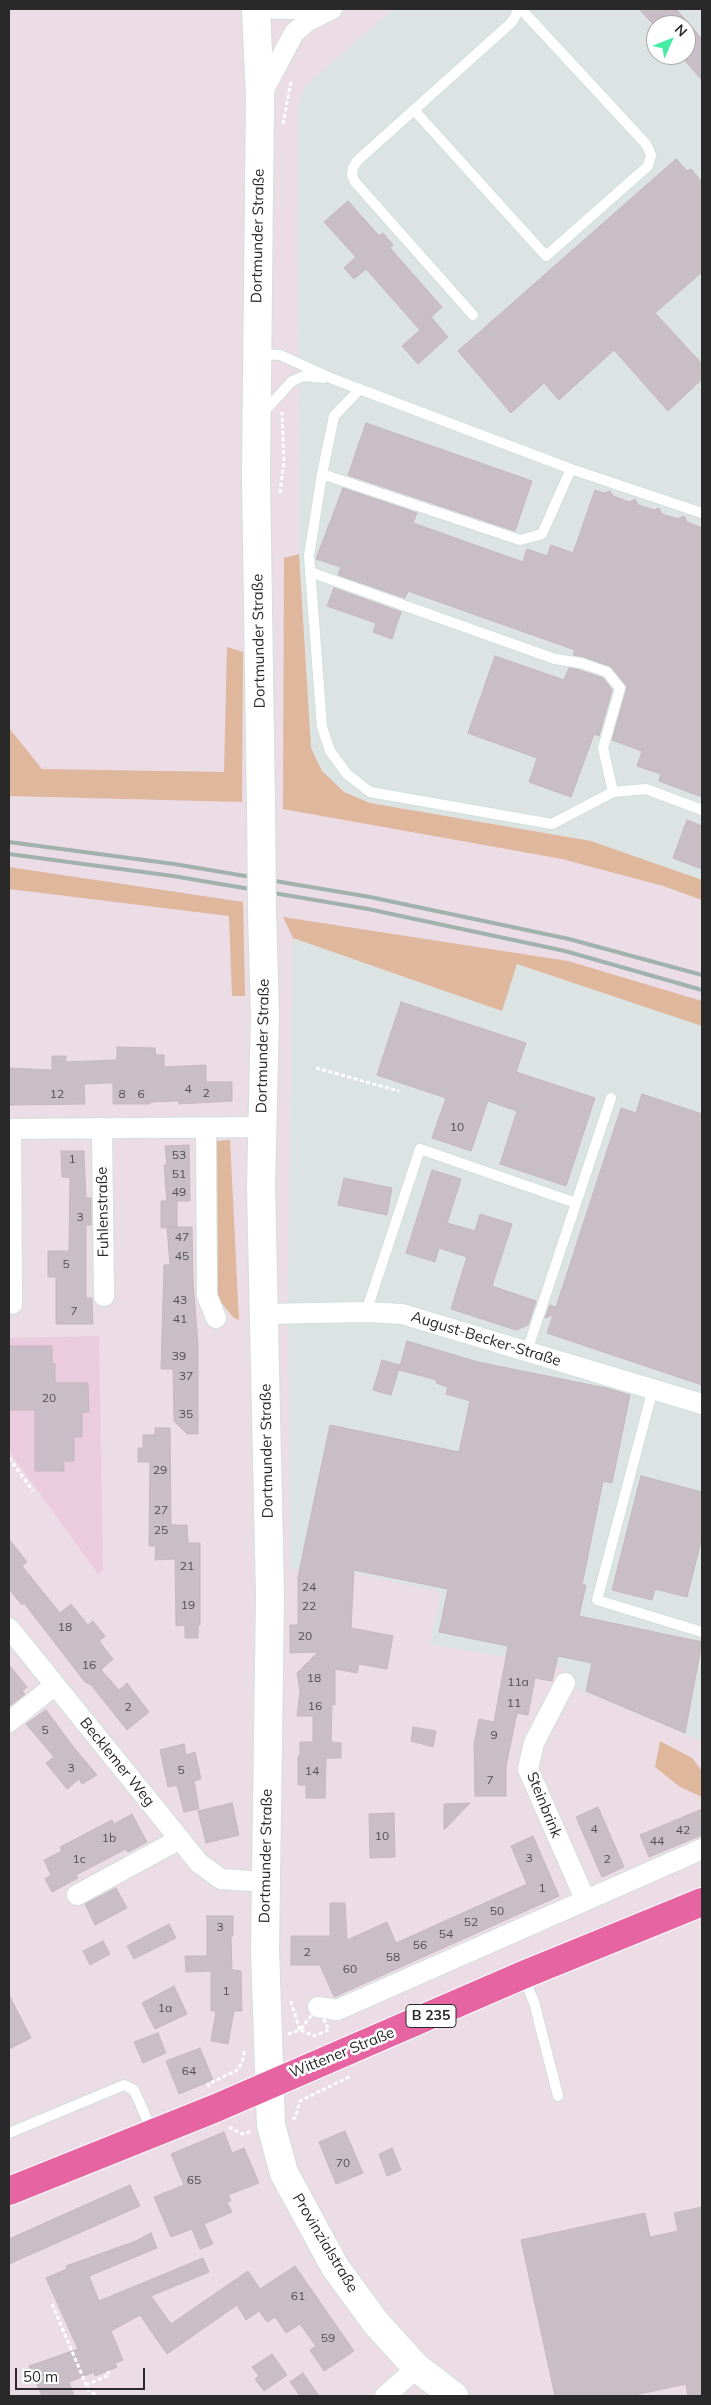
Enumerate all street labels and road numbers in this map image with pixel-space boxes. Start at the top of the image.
street label: Dortmunder Straße [248,169,268,303]
street label: Dortmunder Straße [249,574,269,708]
street label: Dortmunder Straße [253,979,273,1113]
street label: Fuhlenstraße [93,1166,113,1258]
street label: August-Becker-Straße [409,1308,563,1370]
street label: Dortmunder Straße [257,1384,277,1518]
street label: Becklemer Weg [76,1714,158,1810]
street label: Steinbrink [523,1769,565,1841]
street label: Dortmunder Straße [256,1789,276,1923]
road number: B 235 [406,2004,456,2028]
street label: Wittener Straße [287,2024,397,2082]
street label: Provinzialstraße [288,2190,362,2296]

